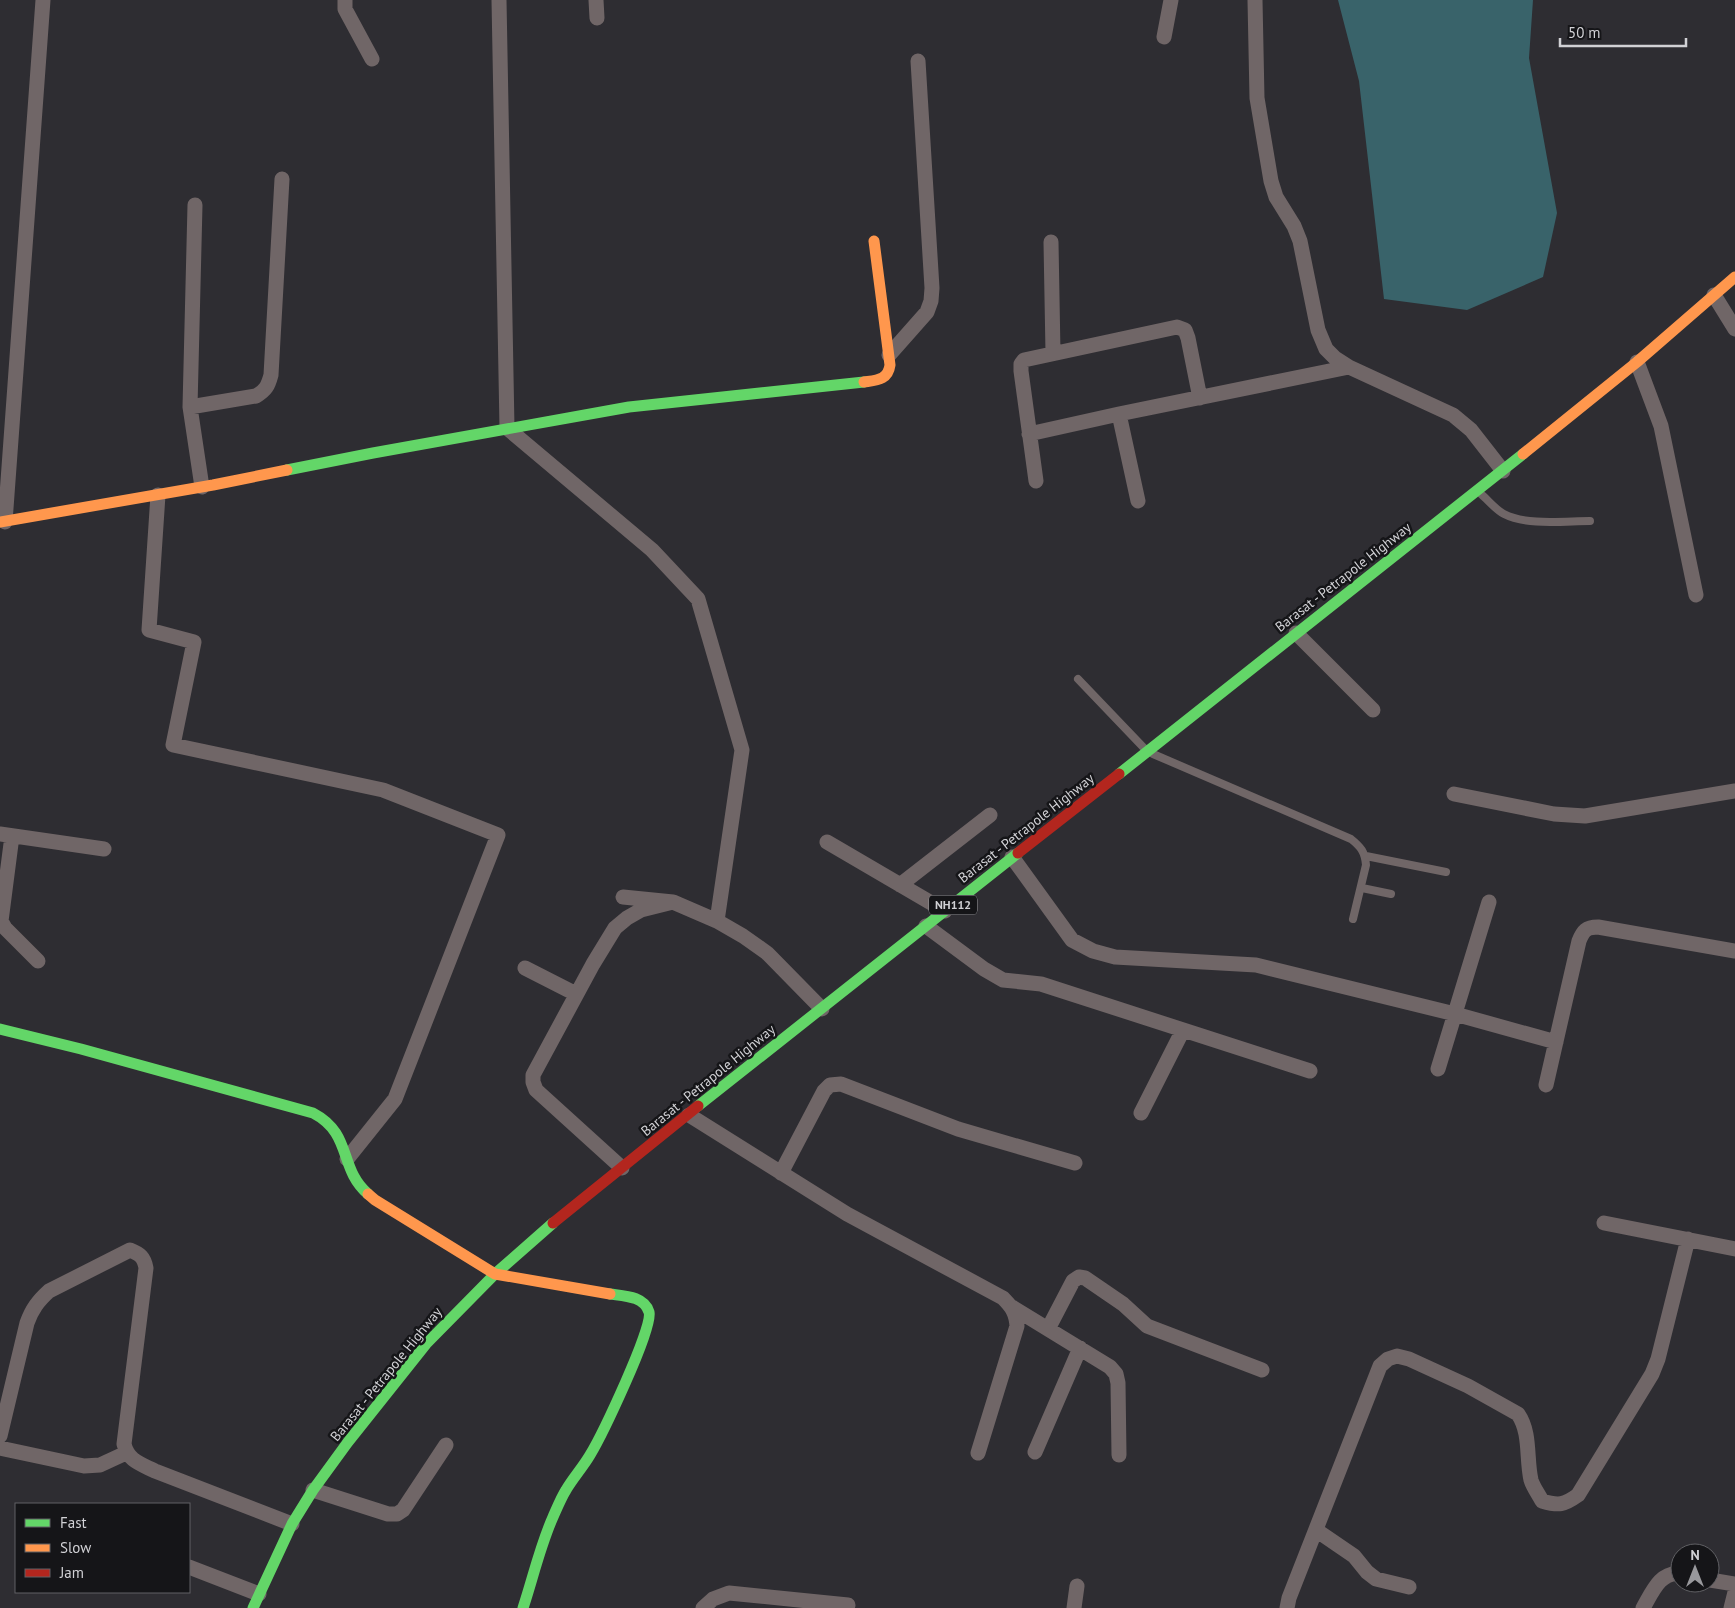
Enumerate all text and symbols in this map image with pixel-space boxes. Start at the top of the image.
scale bar [1560,15,1686,47]
text: 50 m [1568,23,1601,42]
street label: Barasat - Petrapole Highway [1271,518,1415,636]
street label: Barasat - Petrapole Highway [954,769,1098,887]
road number: NH112 [929,896,977,914]
street label: Barasat - Petrapole Highway [637,1020,779,1140]
street label: Barasat - Petrapole Highway [326,1303,446,1445]
legend [15,1503,190,1593]
text: Fast [60,1513,87,1532]
text: Slow [60,1538,91,1557]
north arrow [1670,1543,1720,1593]
text: N [1690,1546,1700,1564]
text: Jam [59,1563,84,1582]

